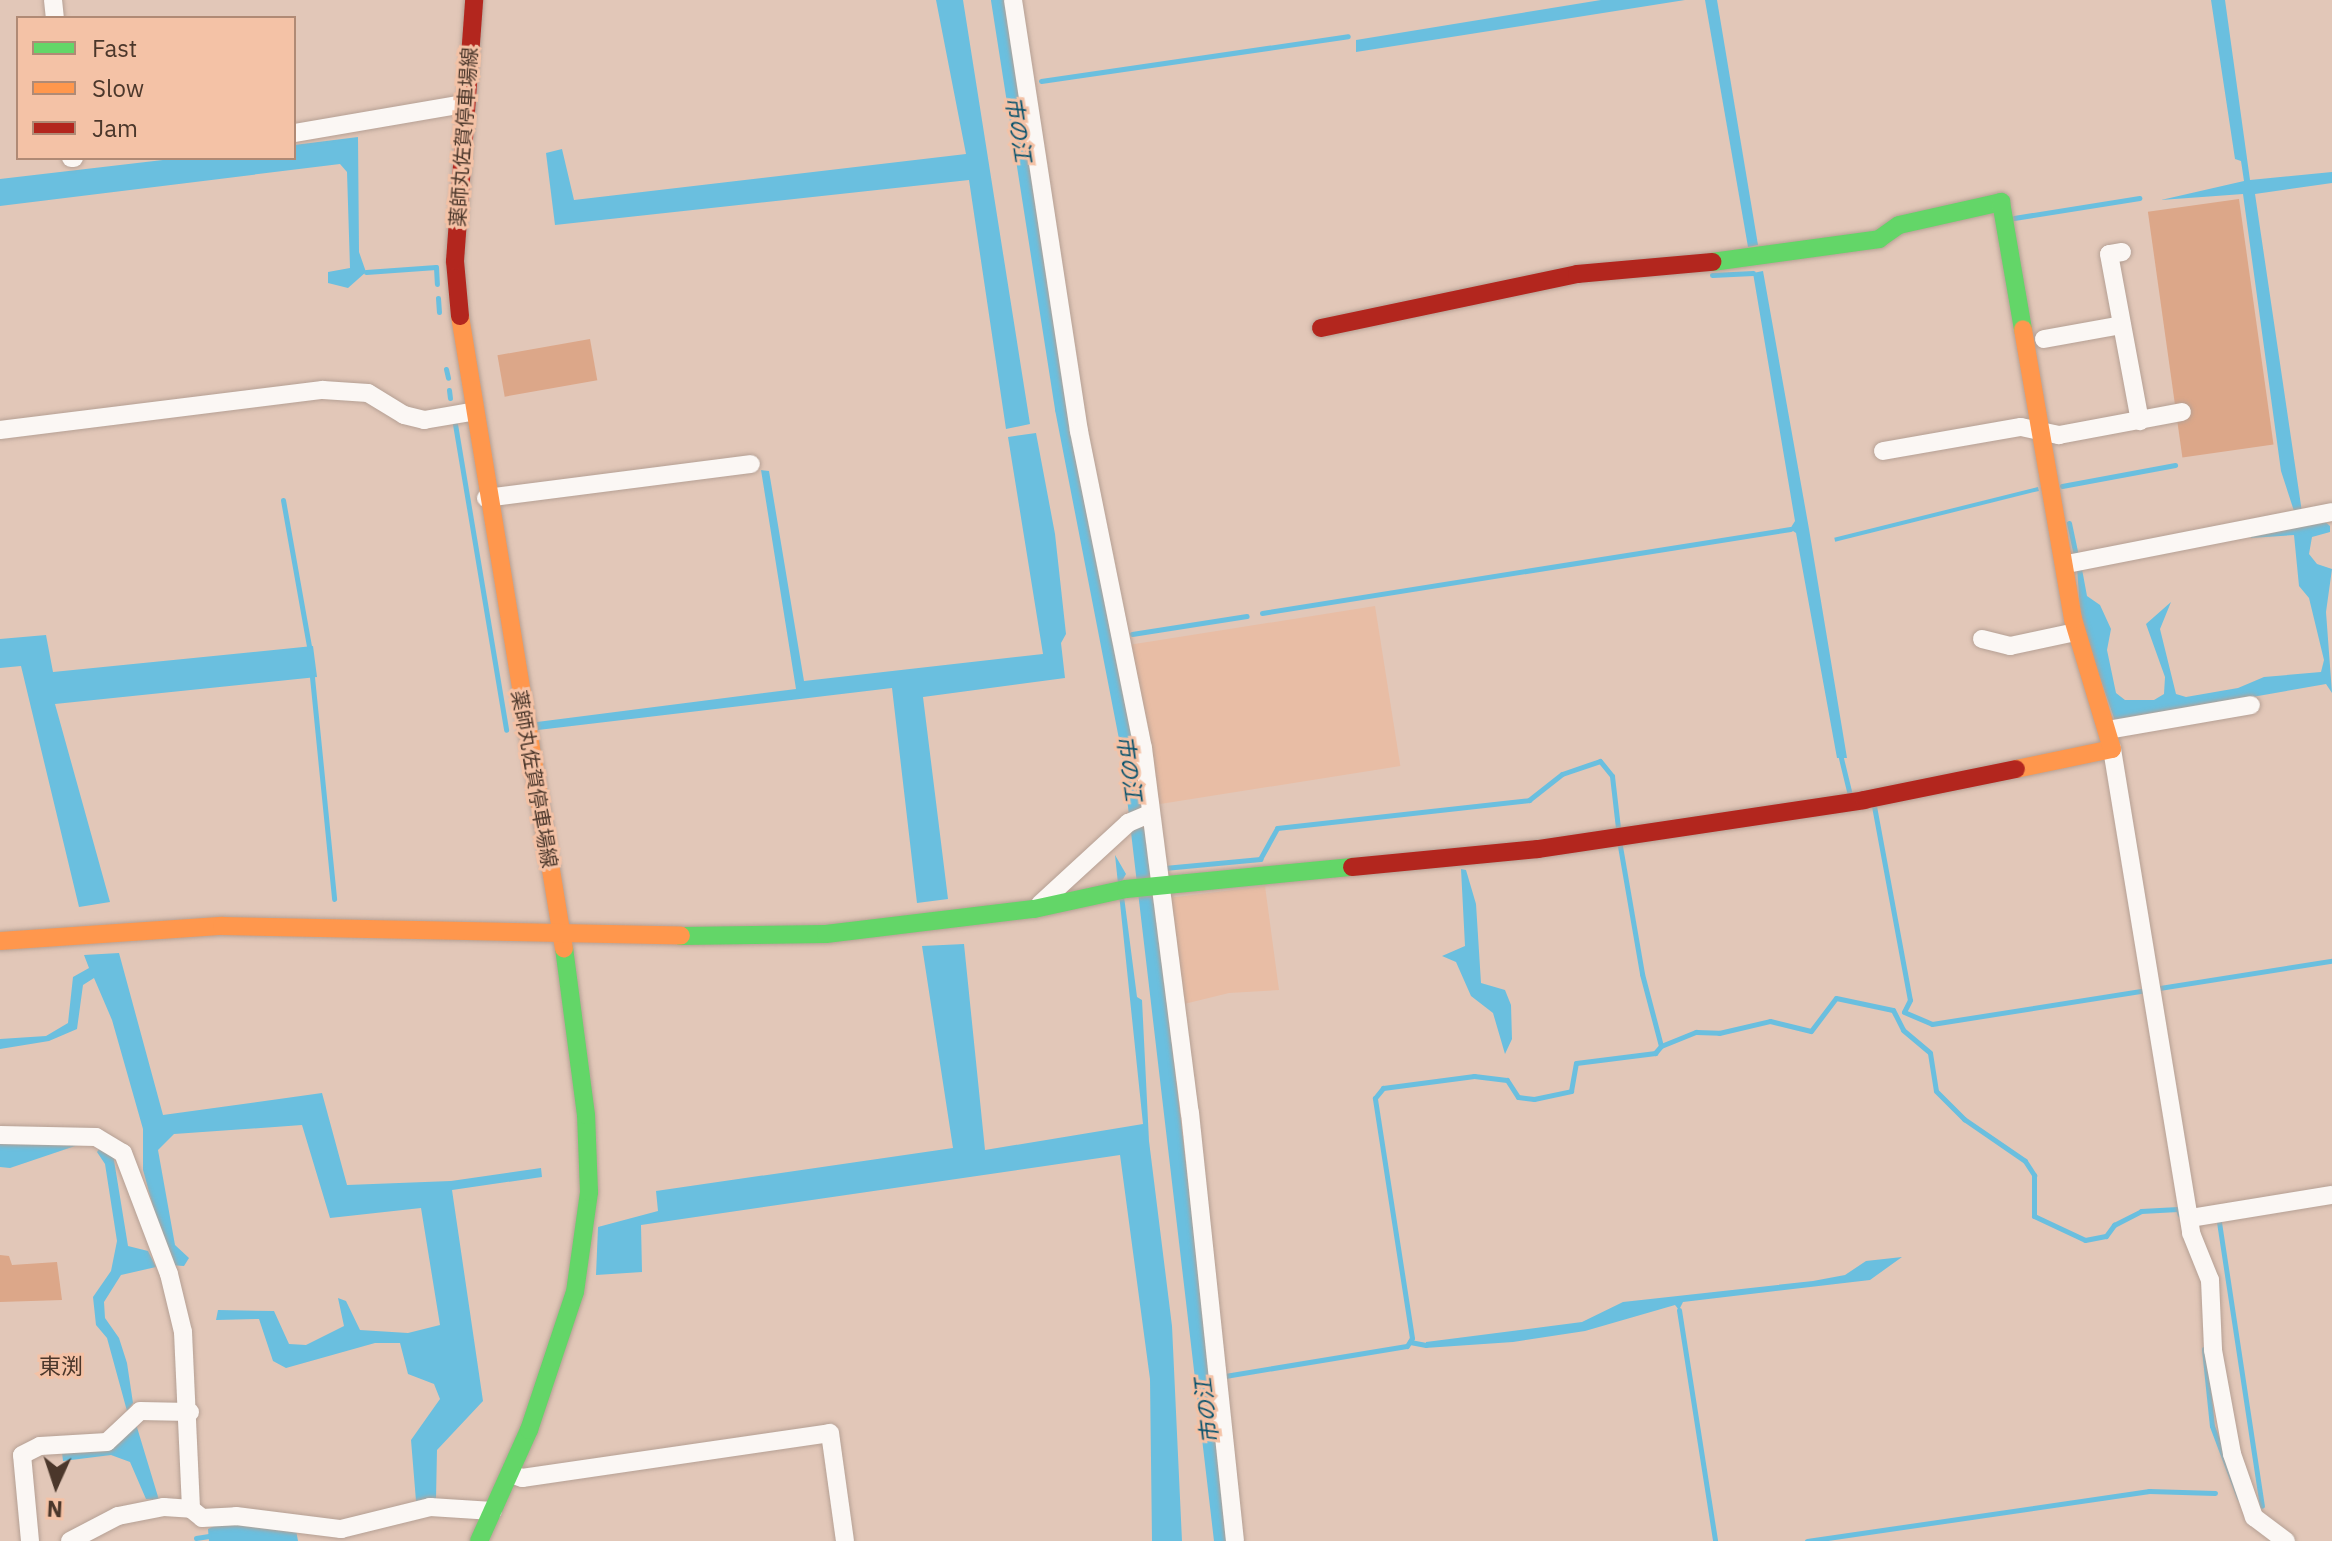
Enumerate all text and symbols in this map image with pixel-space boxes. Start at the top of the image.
legend [16,16,296,160]
text: Fast [92,32,137,64]
street label: 薬師丸佐賀停車場線 [445,46,481,228]
text: Slow [92,72,144,104]
water label: 市の江 [1001,94,1037,164]
text: Jam [92,112,138,144]
street label: 薬師丸佐賀停車場線 [508,688,562,870]
water label: 市の江 [1112,733,1148,803]
district label: 東渕 [39,1353,83,1379]
water label: 市の江 [1189,1377,1223,1445]
north arrow [16,1445,96,1525]
text: N [46,1495,63,1524]

